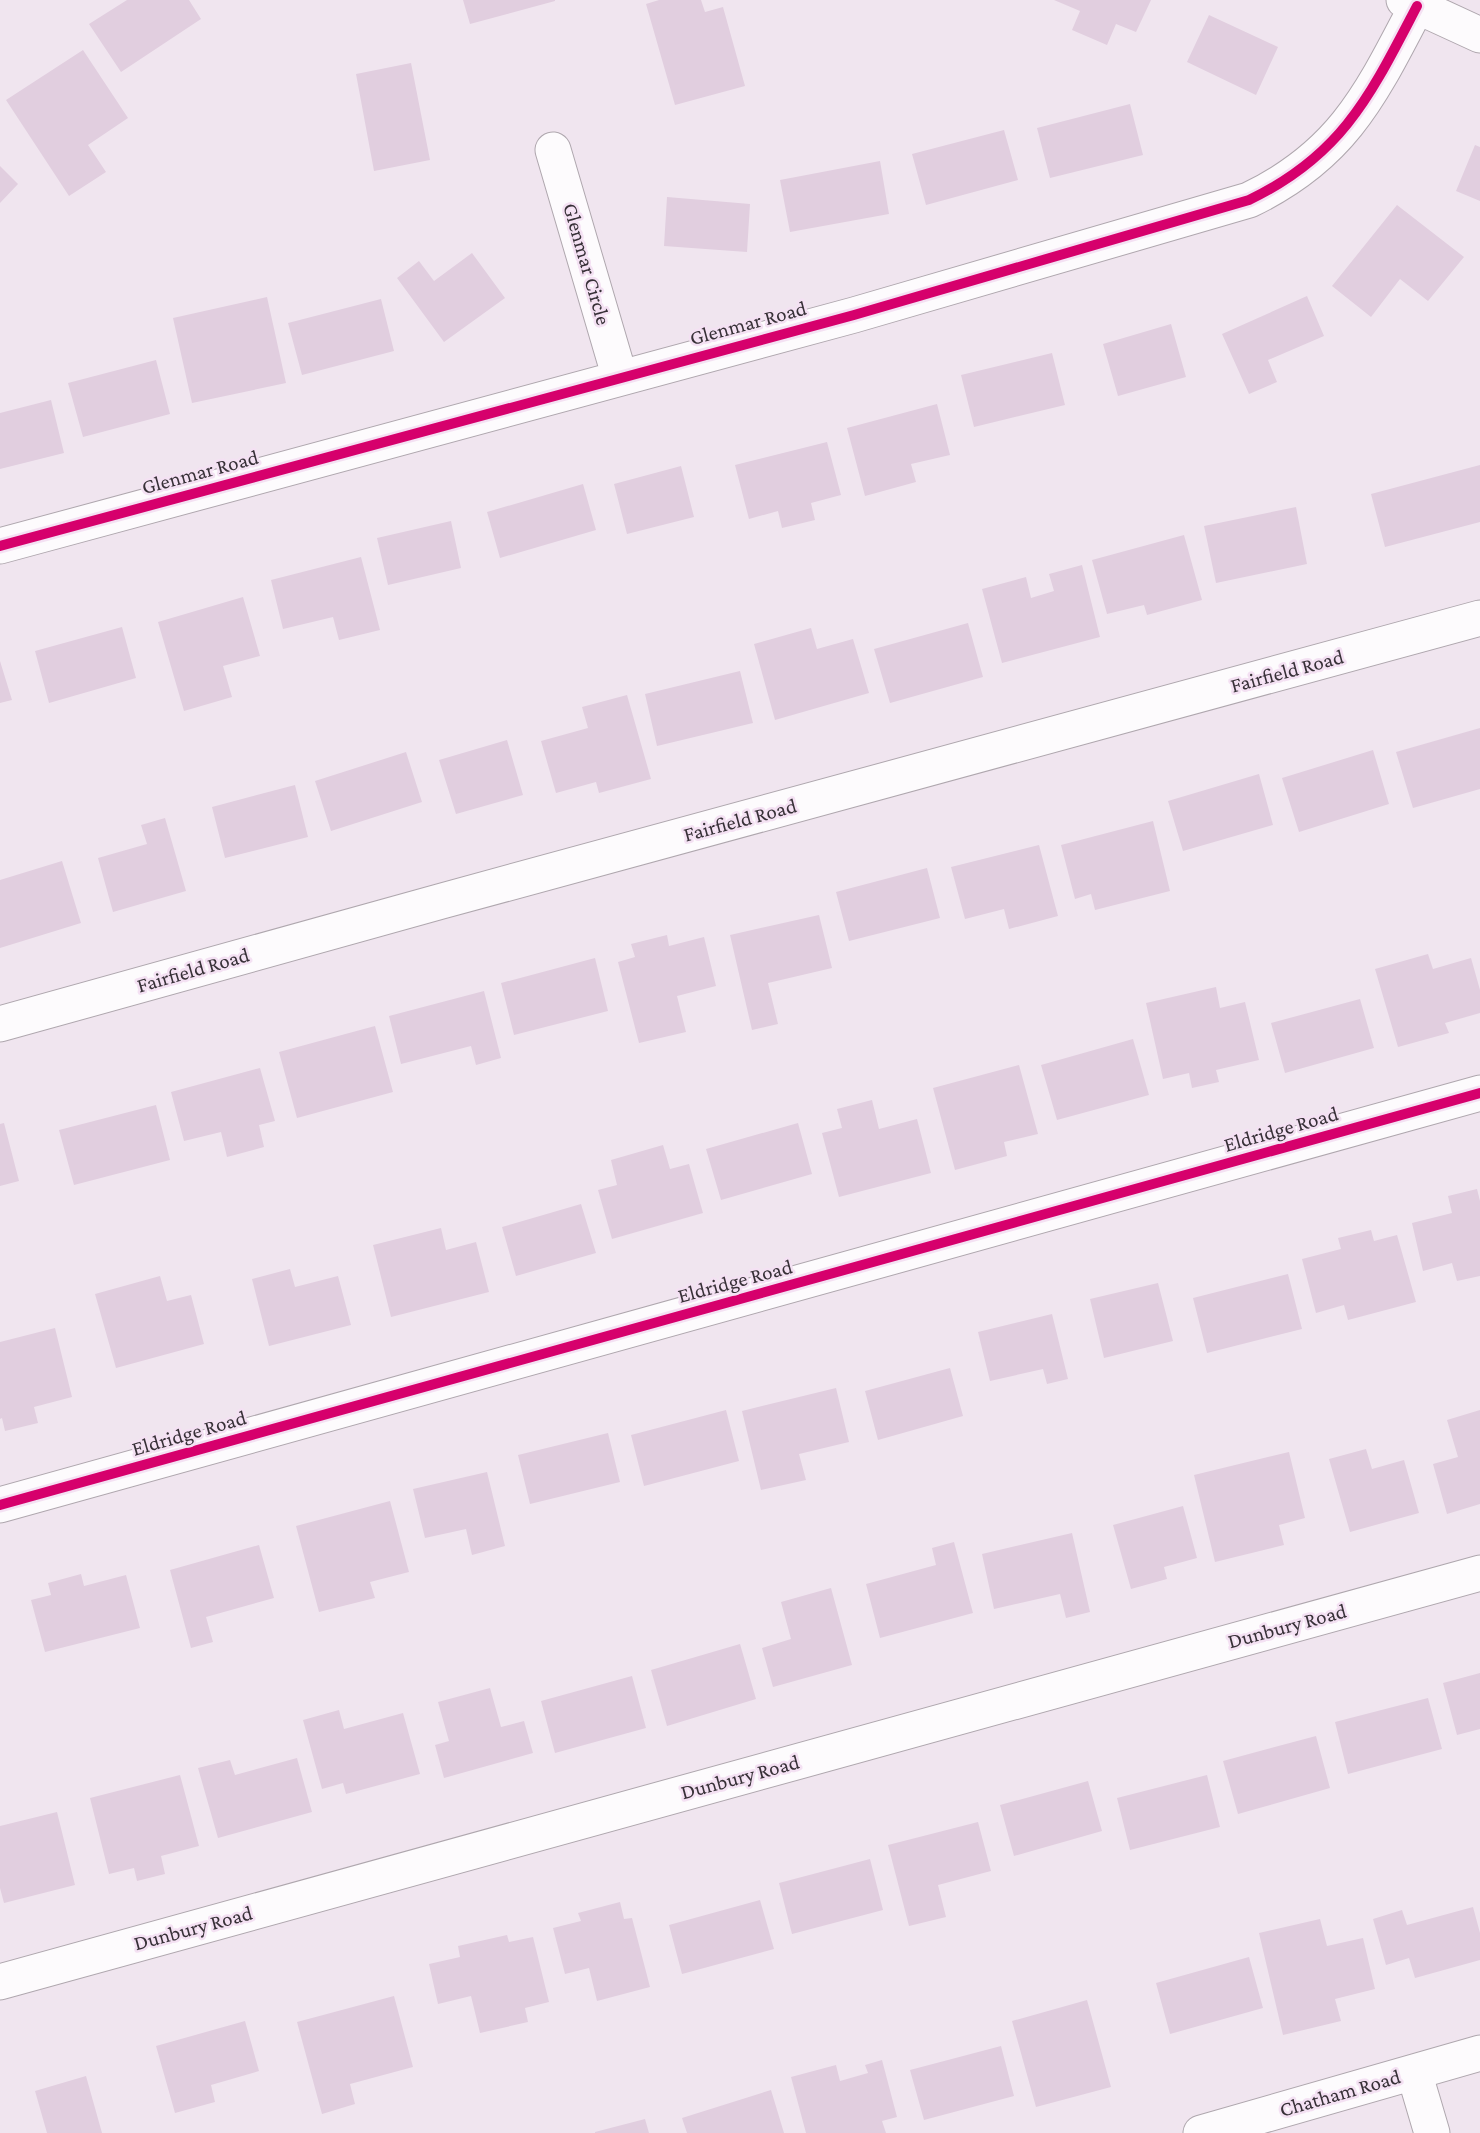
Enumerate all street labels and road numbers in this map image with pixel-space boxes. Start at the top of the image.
street label: Glenmar Circle [558,200,616,328]
street label: Glenmar Road [687,296,809,350]
street label: Glenmar Road [139,445,261,499]
street label: Fairfield Road [1228,644,1346,698]
street label: Fairfield Road [681,793,799,847]
street label: Fairfield Road [134,942,252,998]
street label: Eldridge Road [1221,1101,1341,1157]
street label: Eldridge Road [675,1254,795,1308]
street label: Eldridge Road [129,1405,249,1461]
street label: Dunbury Road [1225,1599,1349,1653]
street label: Dunbury Road [678,1750,802,1804]
street label: Dunbury Road [131,1901,255,1955]
street label: Chatham Road [1277,2064,1403,2122]

